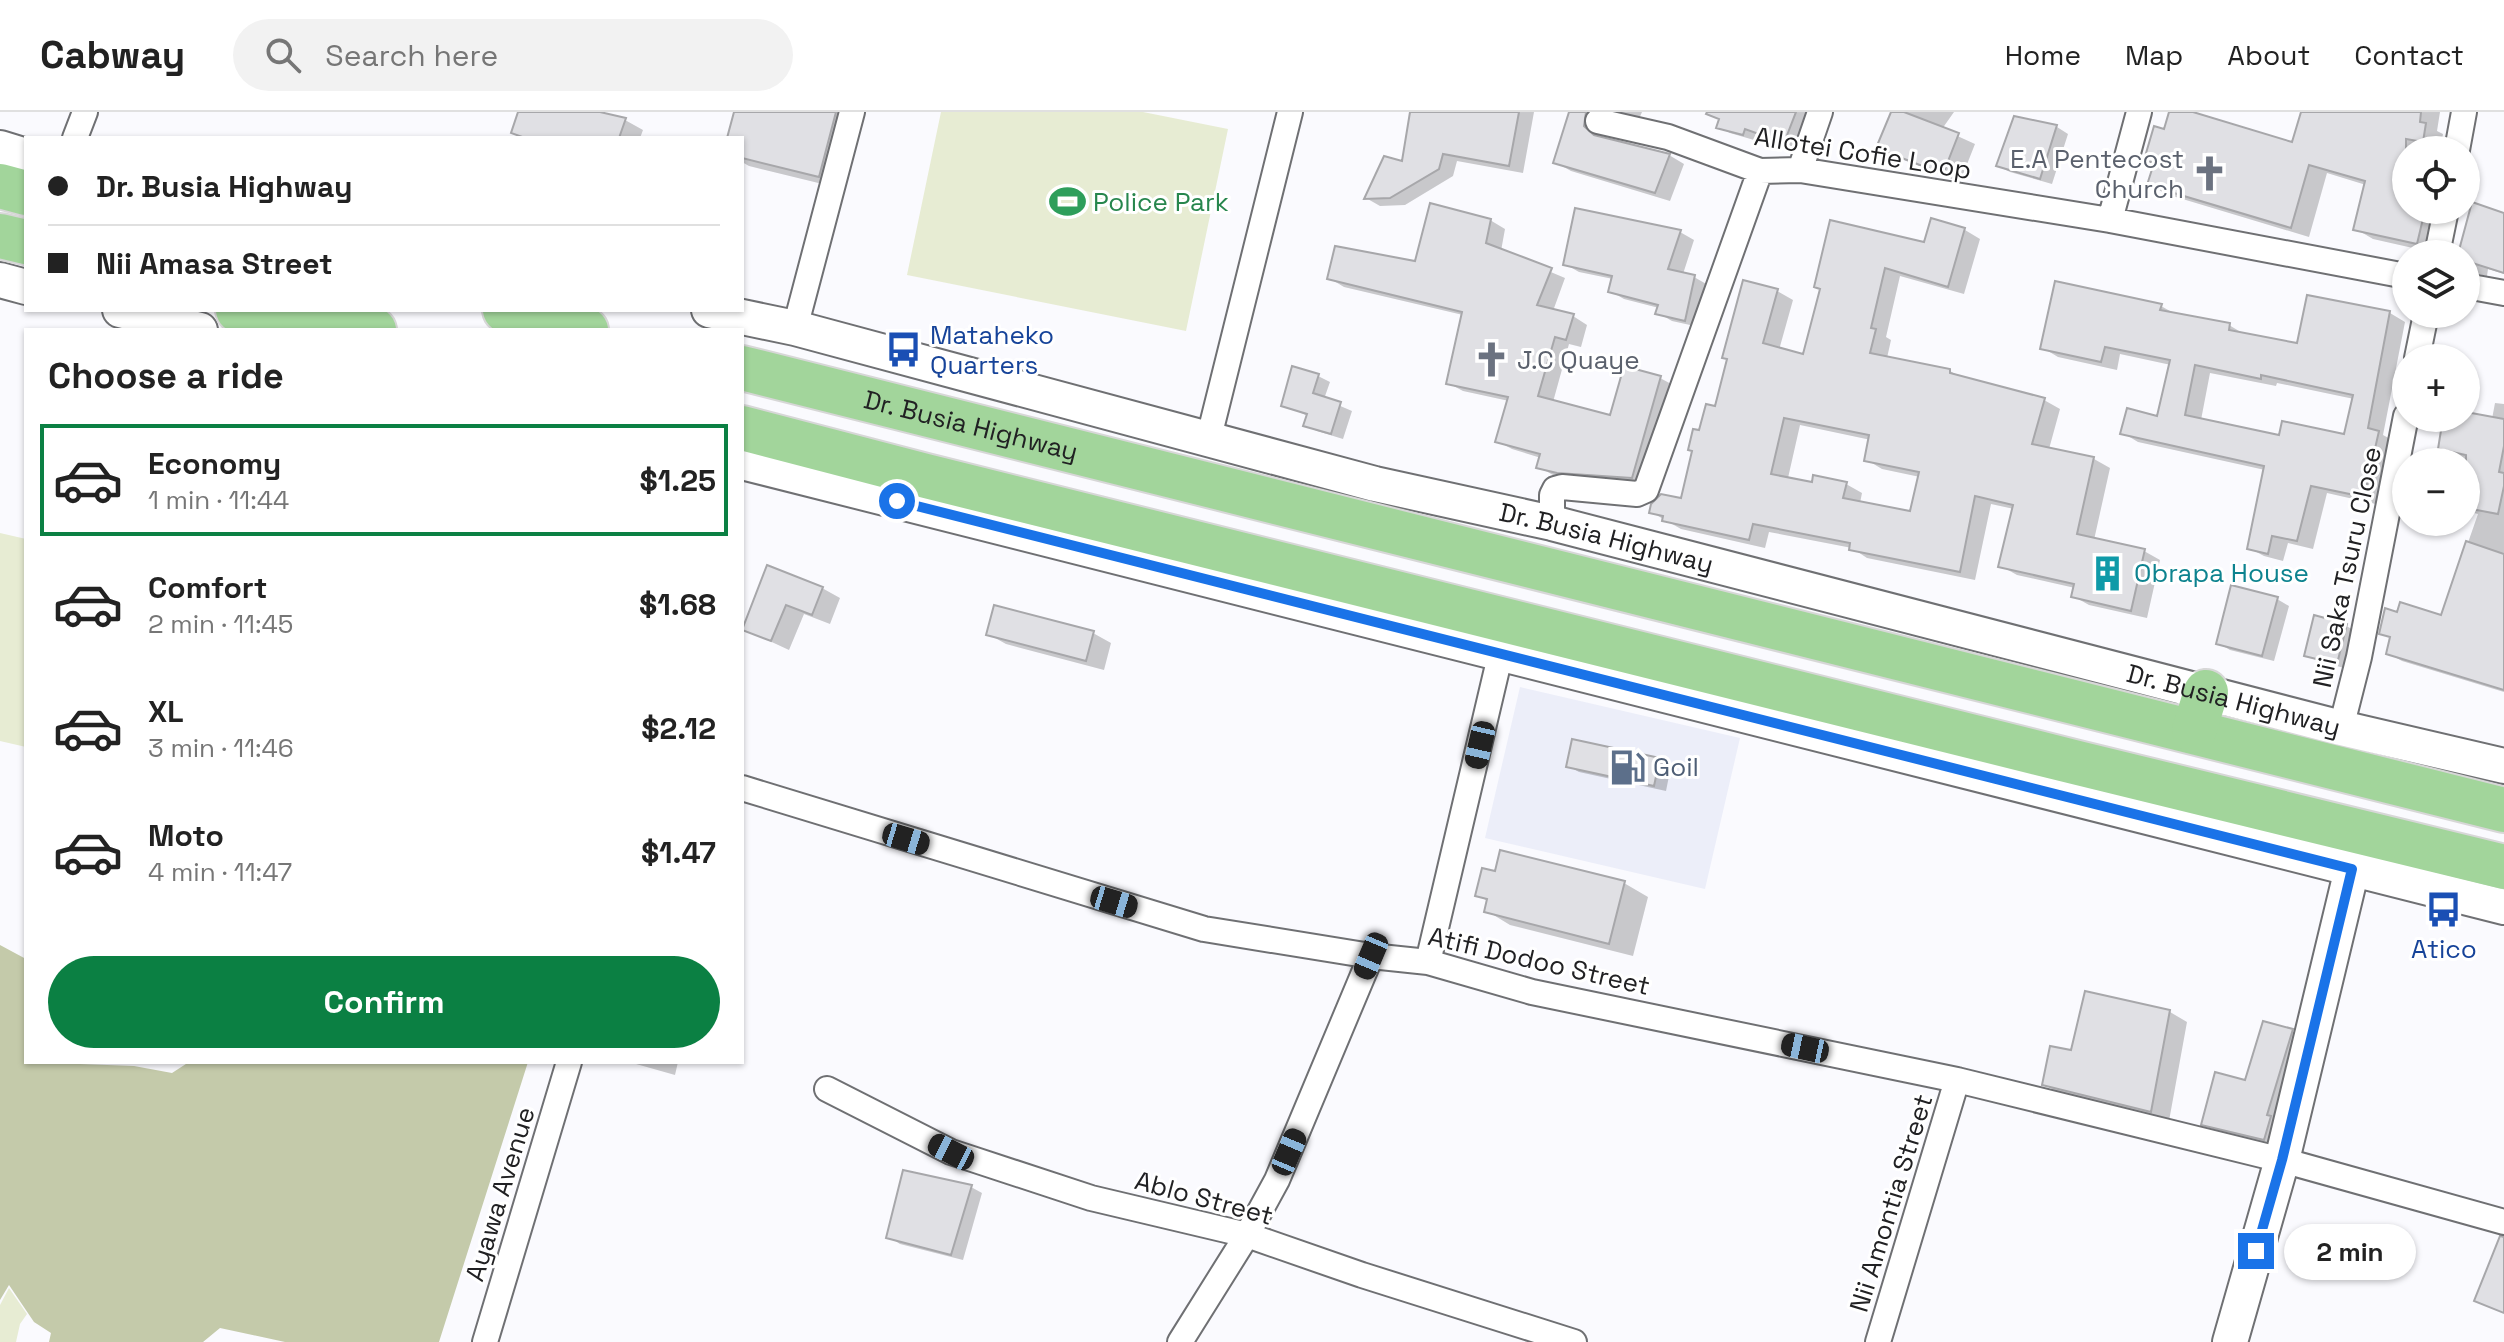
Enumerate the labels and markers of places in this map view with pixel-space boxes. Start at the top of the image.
place label: E.A Pentecost Church [2010,142,2184,206]
church icon: E.A Pentecost Church [2191,155,2229,193]
sports icon: Police Park [1048,183,1086,221]
place label: Police Park [1093,185,1229,219]
place label: Mataheko Quarters [930,318,1054,382]
bus stop icon: Mataheko Quarters [885,331,923,369]
church icon: J.C Quaye [1472,341,1510,379]
place label: J.C Quaye [1517,343,1640,377]
building icon: Obrapa House [2089,554,2127,592]
place label: Obrapa House [2134,556,2309,590]
fuel station icon: Goil [1608,748,1646,786]
place label: Goil [1653,750,1699,784]
bus stop icon: Atico [2425,891,2463,929]
place label: Atico [2411,932,2477,966]

